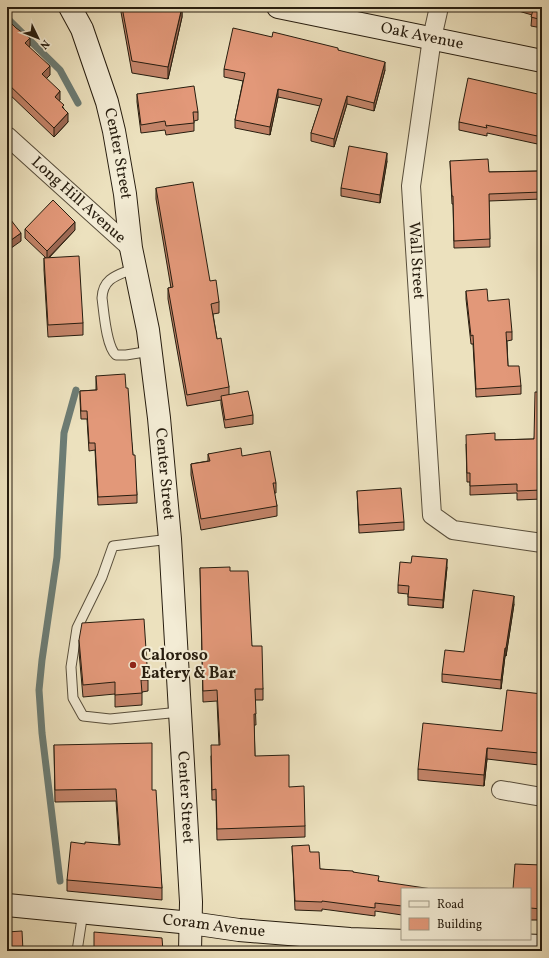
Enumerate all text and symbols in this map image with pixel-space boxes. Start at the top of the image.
street label: Oak Avenue [379,17,465,56]
north arrow [18,18,58,58]
text: N [36,36,52,52]
street label: Center Street [98,106,137,201]
street label: Long Hill Avenue [26,152,130,249]
street label: Wall Street [402,221,429,300]
street label: Center Street [149,427,179,521]
place label: Caloroso Eatery & Bar [141,645,236,685]
marker: Caloroso Eatery & Bar [128,660,138,670]
street label: Center Street [171,750,199,845]
legend [401,888,531,940]
text: Road [437,897,464,913]
street label: Coram Avenue [161,909,266,943]
text: Building [437,917,482,933]

